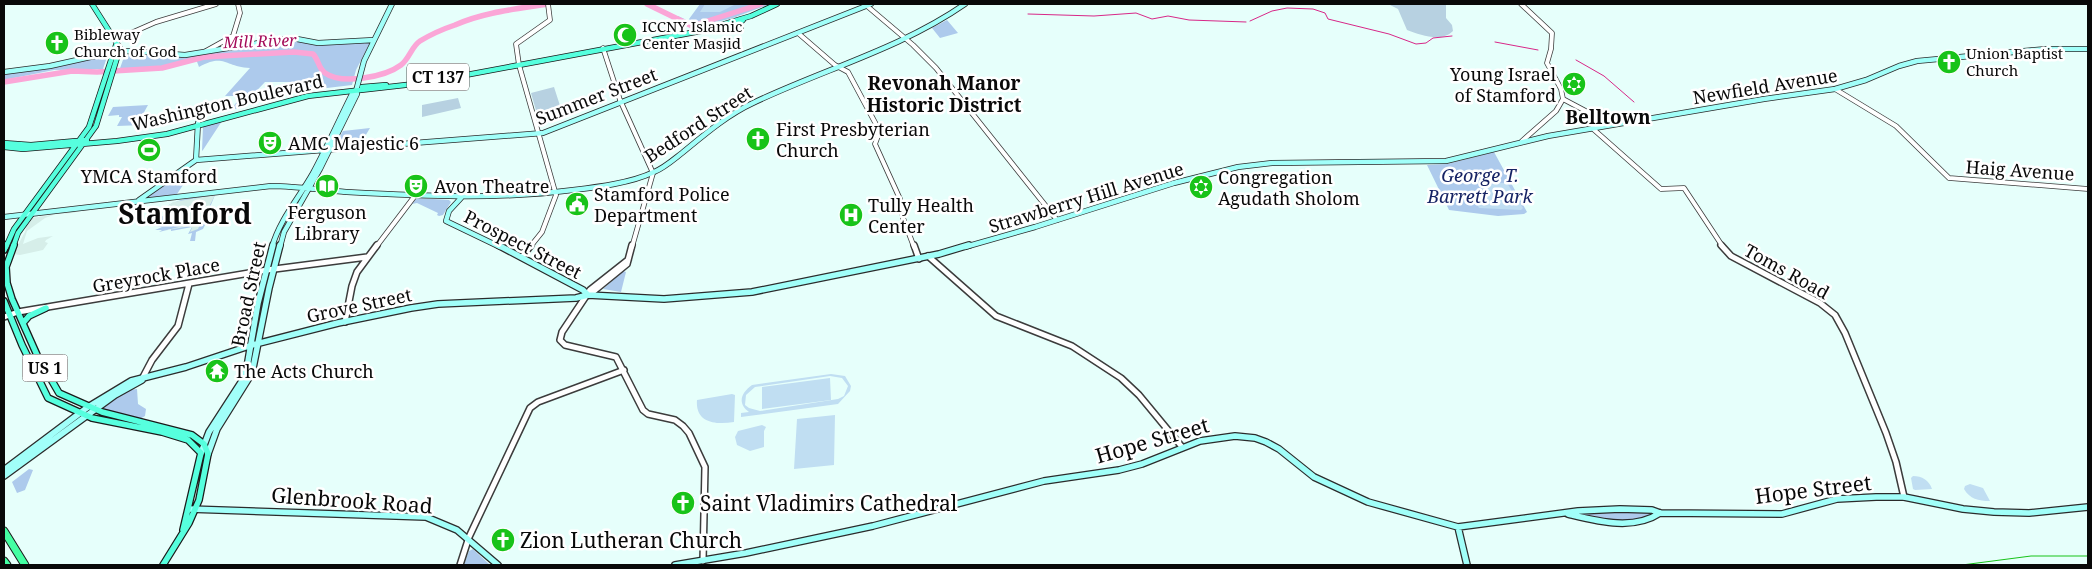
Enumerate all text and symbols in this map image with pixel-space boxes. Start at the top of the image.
place label: ICCNY Islamic Center Masjid [642,16,742,53]
mosque icon: ICCNY Islamic Center Masjid [612,22,638,48]
place label: Bibleway Church of God [74,24,177,61]
water label: Mill River [222,29,297,53]
church icon: Bibleway Church of God [44,30,70,56]
place label: Union Baptist Church [1966,43,2063,80]
church icon: Union Baptist Church [1936,49,1962,75]
street label: Summer Street [532,62,660,130]
place label: Young Israel of Stamford [1449,62,1556,107]
street label: Newfield Avenue [1691,63,1839,109]
road number: CT 137 [407,64,469,90]
street label: Washington Boulevard [129,68,325,136]
district label: Revonah Manor Historic District [867,70,1022,118]
synagogue icon: Young Israel of Stamford [1561,71,1587,97]
street label: Bedford Street [640,80,756,168]
district label: Belltown [1565,104,1651,130]
place label: First Presbyterian Church [776,117,930,162]
church icon: First Presbyterian Church [745,126,771,152]
theatre icon: AMC Majestic 6 [257,130,283,156]
place label: AMC Majestic 6 [288,131,419,155]
sports icon: YMCA Stamford [136,137,162,163]
street label: Haig Avenue [1965,154,2075,186]
street label: Strawberry Hill Avenue [986,156,1186,238]
park label: George T. Barrett Park [1426,163,1534,208]
place label: YMCA Stamford [80,164,217,188]
place label: Congregation Agudath Sholom [1218,165,1360,210]
library icon: Ferguson Library [314,173,340,199]
theatre icon: Avon Theatre [403,173,429,199]
place label: Avon Theatre [434,174,549,198]
synagogue icon: Congregation Agudath Sholom [1188,174,1214,200]
place label: Stamford Police Department [594,182,730,227]
public building icon: Stamford Police Department [564,191,590,217]
place label: Tully Health Center [868,193,974,238]
district label: Stamford [118,194,252,232]
place label: Ferguson Library [287,200,367,245]
hospital icon: Tully Health Center [838,202,864,228]
street label: Prospect Street [460,204,586,284]
street label: Toms Road [1740,238,1834,304]
street label: Broad Street [225,239,271,349]
street label: Greyrock Place [90,252,222,298]
street label: Grove Street [304,282,414,328]
road number: US 1 [22,354,68,382]
temple icon: The Acts Church [204,358,230,384]
place label: The Acts Church [234,359,374,383]
street label: Hope Street [1092,410,1212,470]
street label: Hope Street [1753,468,1873,510]
street label: Glenbrook Road [270,480,434,520]
place label: Saint Vladimirs Cathedral [700,489,958,517]
church icon: Saint Vladimirs Cathedral [670,490,696,516]
place label: Zion Lutheran Church [520,526,742,554]
church icon: Zion Lutheran Church [490,527,516,553]

